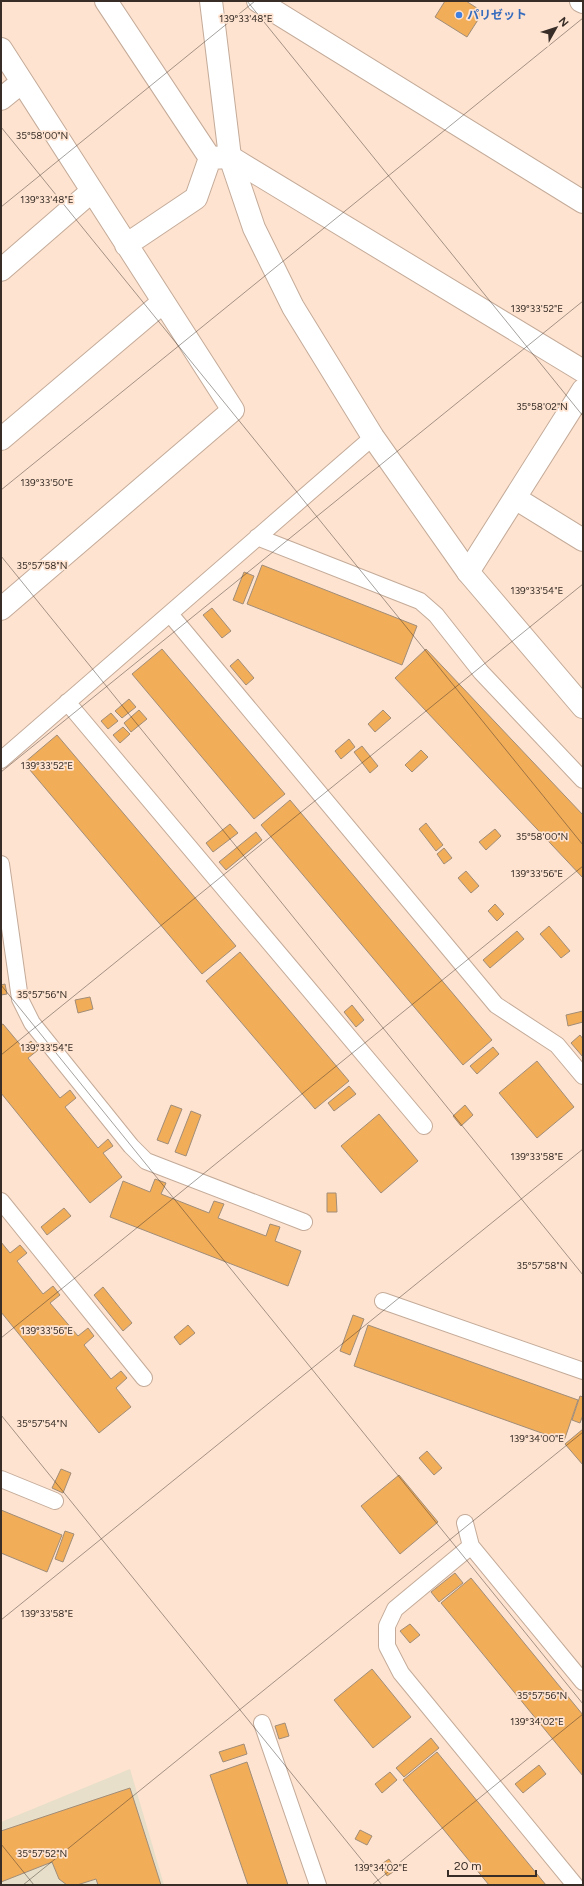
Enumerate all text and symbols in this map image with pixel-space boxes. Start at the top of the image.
place label: パリゼット [467,8,527,22]
north arrow [536,8,576,48]
marker: パリゼット [454,10,464,20]
text: 139°33'48"E [219,12,273,25]
text: N [556,15,571,29]
text: 35°58'00"N [16,129,68,142]
text: 139°33'48"E [20,193,74,206]
text: 139°33'52"E [511,302,563,315]
text: 35°58'02"N [516,400,568,413]
text: 139°33'50"E [20,476,74,489]
text: 35°57'58"N [17,559,67,572]
text: 139°33'54"E [511,584,564,597]
text: 139°33'52"E [21,759,73,772]
text: 35°58'00"N [516,830,568,843]
text: 139°33'56"E [511,867,563,880]
text: 35°57'56"N [17,988,67,1001]
text: 139°33'54"E [21,1041,74,1054]
text: 139°33'58"E [511,1150,563,1163]
text: 35°57'58"N [517,1259,567,1272]
text: 139°33'56"E [21,1324,73,1337]
text: 35°57'54"N [17,1417,67,1430]
text: 139°34'00"E [510,1432,564,1445]
text: 139°33'58"E [21,1607,73,1620]
text: 35°57'56"N [517,1689,567,1702]
text: 139°34'02"E [510,1715,564,1728]
text: 35°57'52"N [17,1847,67,1860]
scale bar [448,1852,536,1878]
text: 20 m [454,1859,482,1873]
text: 139°34'02"E [354,1861,408,1874]

